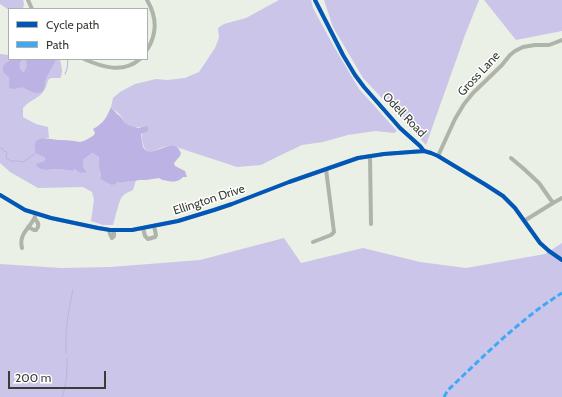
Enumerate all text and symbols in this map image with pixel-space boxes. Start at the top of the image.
legend [8,8,148,60]
text: Cycle path [46,17,99,32]
text: Path [46,37,69,52]
street label: Gross Lane [455,49,503,99]
street label: Odell Road [379,90,429,140]
street label: Ellington Drive [171,182,247,218]
scale bar [10,363,108,389]
text: 200 m [15,370,51,385]

